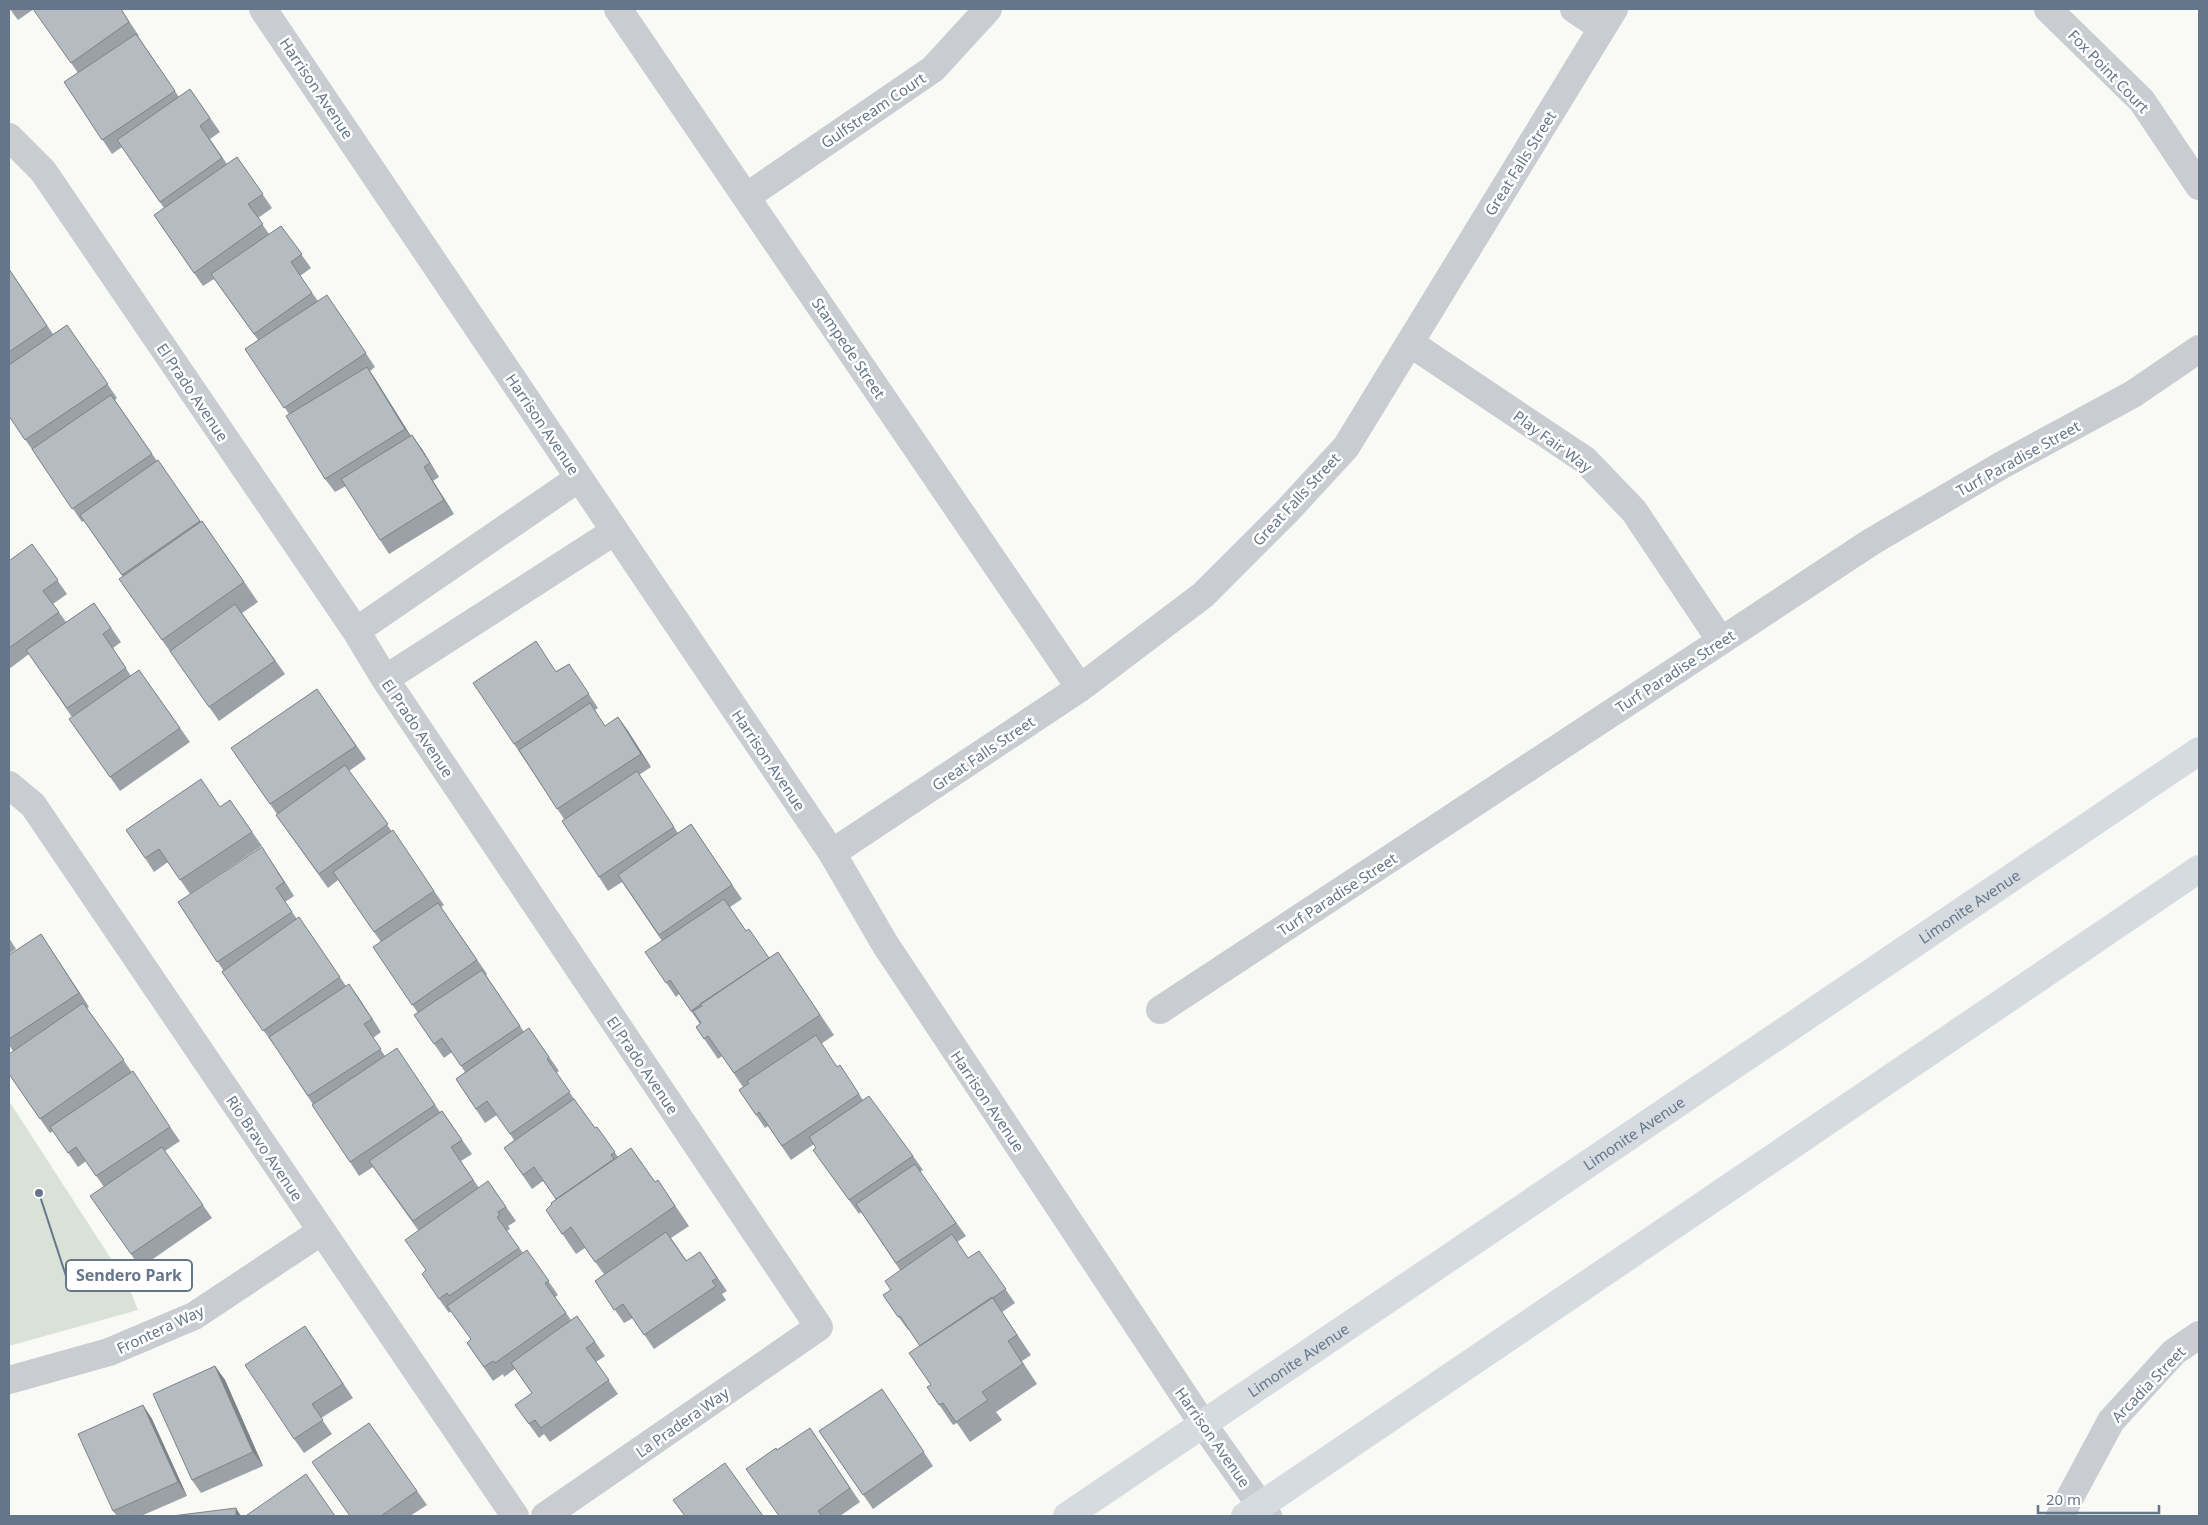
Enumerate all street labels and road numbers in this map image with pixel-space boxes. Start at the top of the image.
street label: Fox Point Court [2064,25,2154,117]
street label: Harrison Avenue [276,34,358,142]
street label: Gulfstream Court [817,67,930,152]
street label: Great Falls Street [1480,106,1561,219]
street label: Stampede Street [808,294,890,403]
street label: El Prado Avenue [153,339,233,445]
street label: Harrison Avenue [502,370,584,478]
street label: Play Fair Way [1510,406,1597,477]
street label: Turf Paradise Street [1953,415,2084,500]
street label: Great Falls Street [1248,448,1345,550]
street label: Turf Paradise Street [1612,625,1739,717]
street label: El Prado Avenue [378,675,458,781]
street label: Harrison Avenue [728,706,810,814]
street label: Great Falls Street [928,711,1039,795]
street label: Turf Paradise Street [1274,848,1401,940]
street label: Limonite Avenue [1915,865,2024,948]
street label: El Prado Avenue [603,1012,683,1118]
street label: Harrison Avenue [947,1047,1029,1155]
street label: Rio Bravo Avenue [222,1091,308,1205]
street label: Limonite Avenue [1579,1092,1688,1174]
street label: Frontera Way [113,1300,207,1358]
street label: Limonite Avenue [1243,1318,1353,1401]
street label: Arcadia Street [2107,1341,2190,1426]
street label: La Pradera Way [632,1382,733,1462]
street label: Harrison Avenue [1171,1383,1255,1491]

